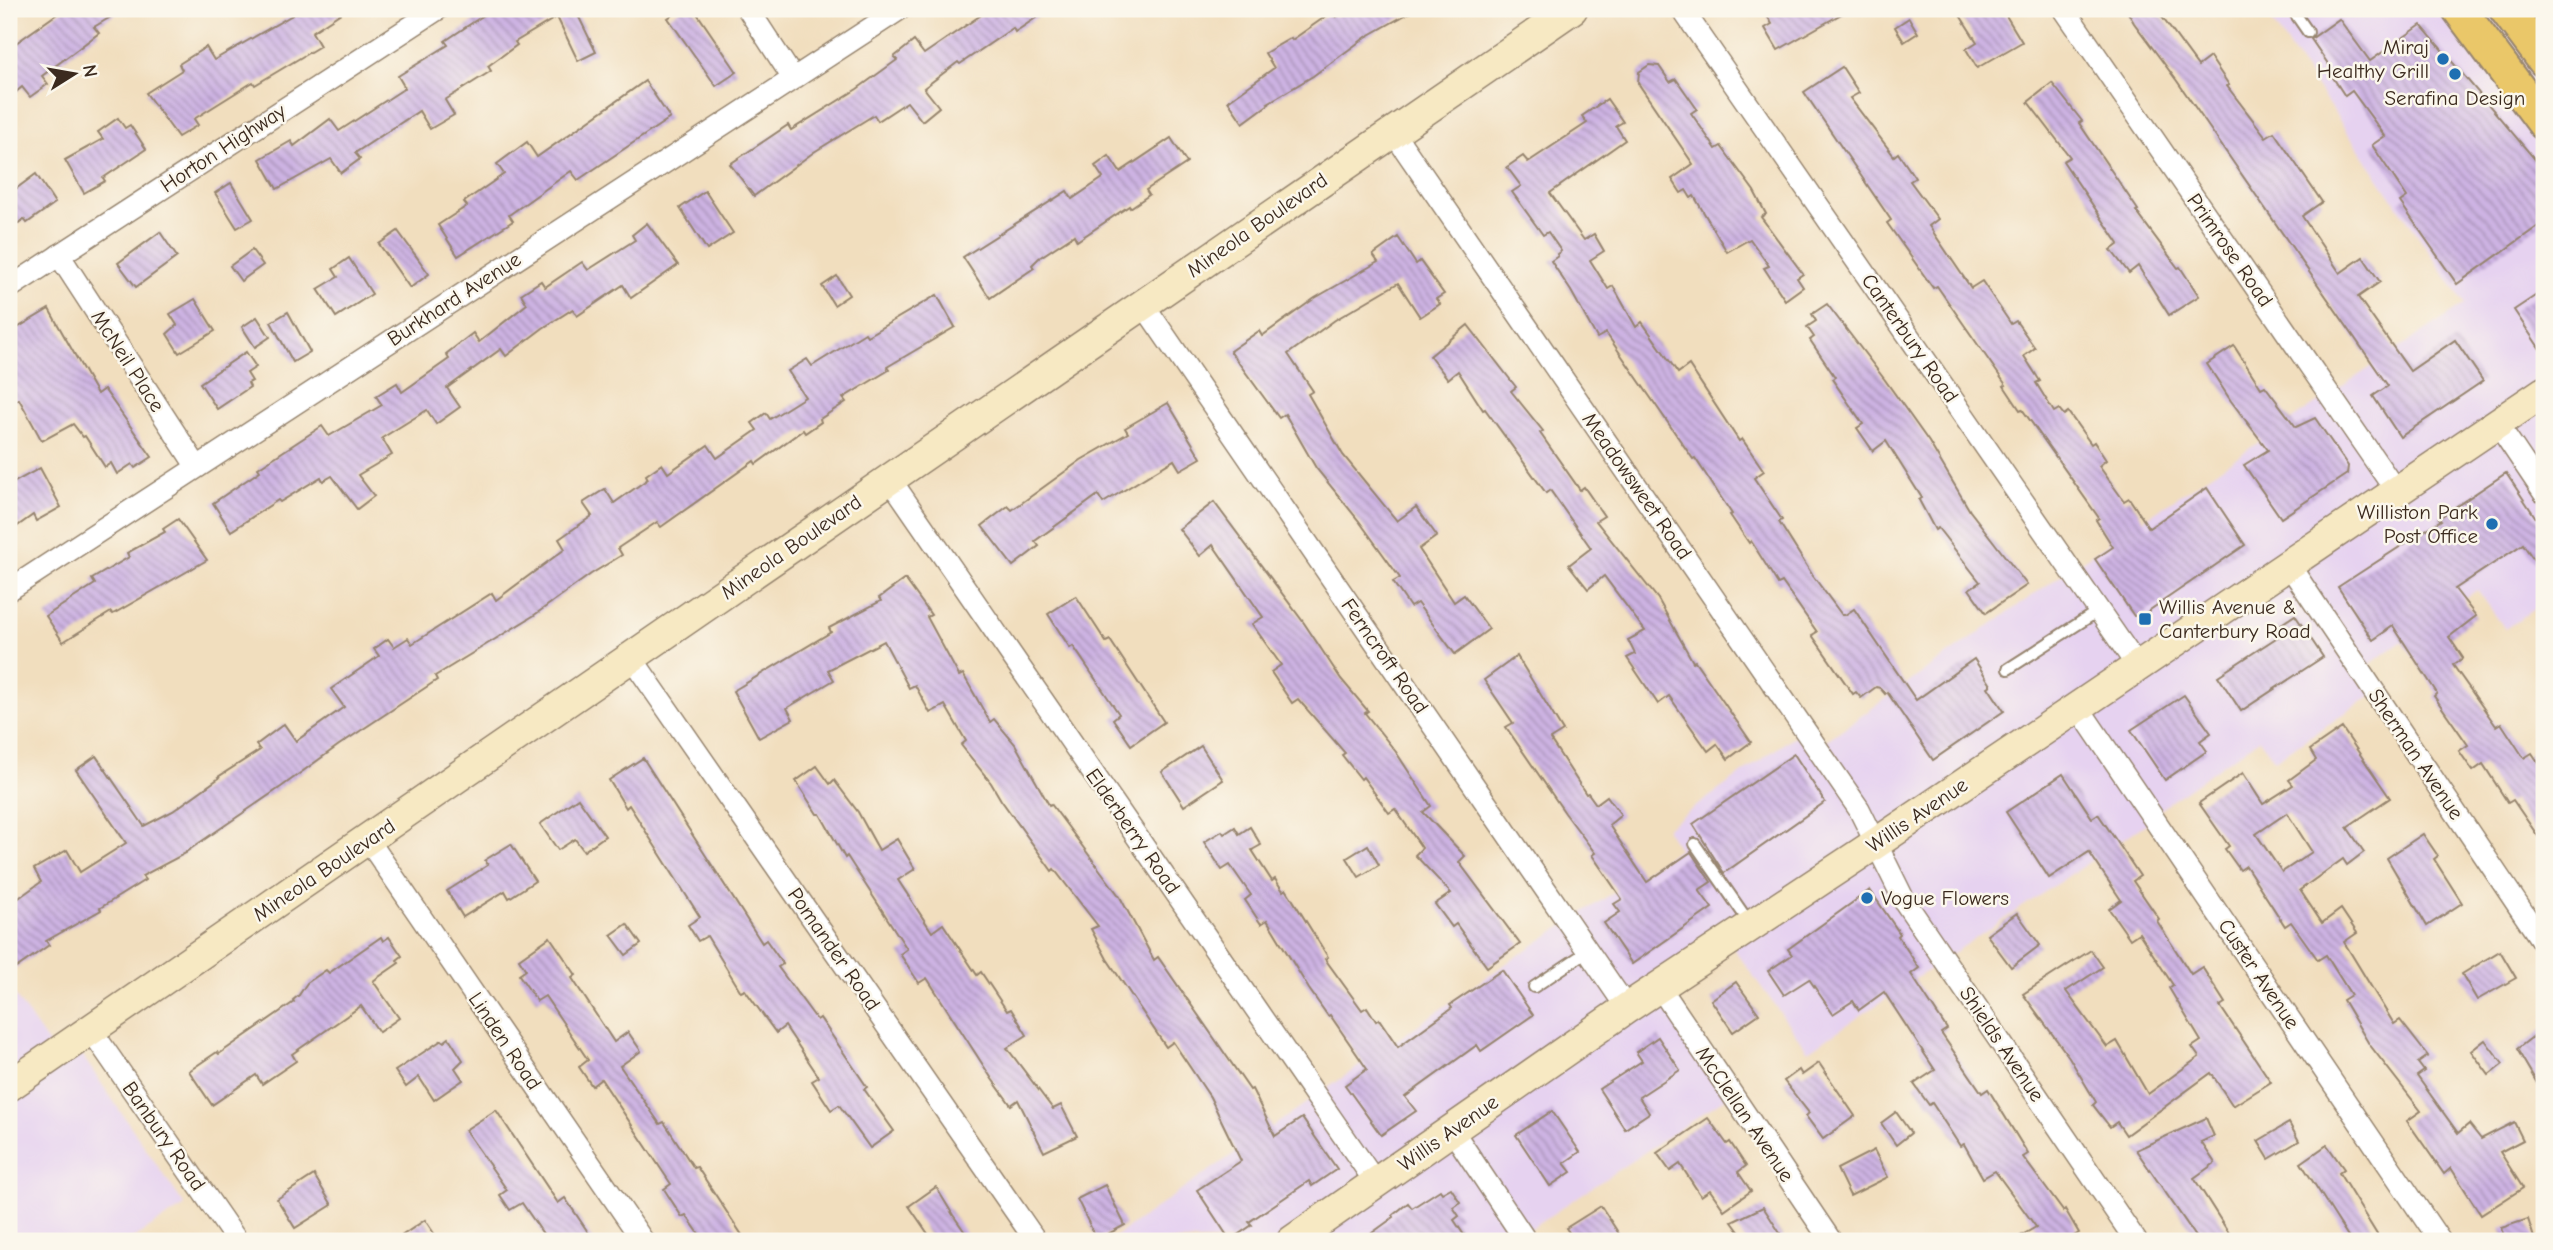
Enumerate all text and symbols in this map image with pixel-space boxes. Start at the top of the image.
place label: Miraj Healthy Grill [2317,35,2429,83]
north arrow [38,38,108,108]
marker: Miraj Healthy Grill [2435,51,2451,67]
text: N [78,63,102,79]
marker: Serafina Design [2447,66,2463,82]
place label: Serafina Design [2385,86,2525,110]
street label: Horton Highway [156,98,291,197]
street label: Mineola Boulevard [1182,168,1332,282]
street label: Primrose Road [2182,189,2278,311]
street label: Burkhard Avenue [383,247,525,351]
street label: Canterbury Road [1857,269,1963,407]
street label: McNeil Place [86,306,170,416]
street label: Meadowsweet Road [1577,408,1697,564]
street label: Mineola Boulevard [716,490,866,604]
place label: Williston Park Post Office [2357,500,2478,548]
marker: Williston Park Post Office [2484,516,2500,532]
street label: Ferncroft Road [1337,594,1433,718]
place label: Willis Avenue & Canterbury Road [2159,595,2311,643]
marker: Willis Avenue & Canterbury Road [2137,611,2153,627]
street label: Sherman Avenue [2363,684,2469,824]
street label: Elderberry Road [1081,764,1185,898]
street label: Willis Avenue [1862,772,1972,858]
street label: Mineola Boulevard [248,814,400,926]
street label: Pomander Road [783,883,885,1015]
place label: Vogue Flowers [1881,886,2009,910]
marker: Vogue Flowers [1859,890,1875,906]
street label: Custer Avenue [2213,914,2305,1034]
street label: Shields Avenue [1955,982,2049,1106]
street label: Linden Road [464,988,546,1094]
street label: McClellan Avenue [1691,1042,1799,1186]
street label: Banbury Road [118,1077,210,1195]
street label: Willis Avenue [1393,1090,1503,1176]

